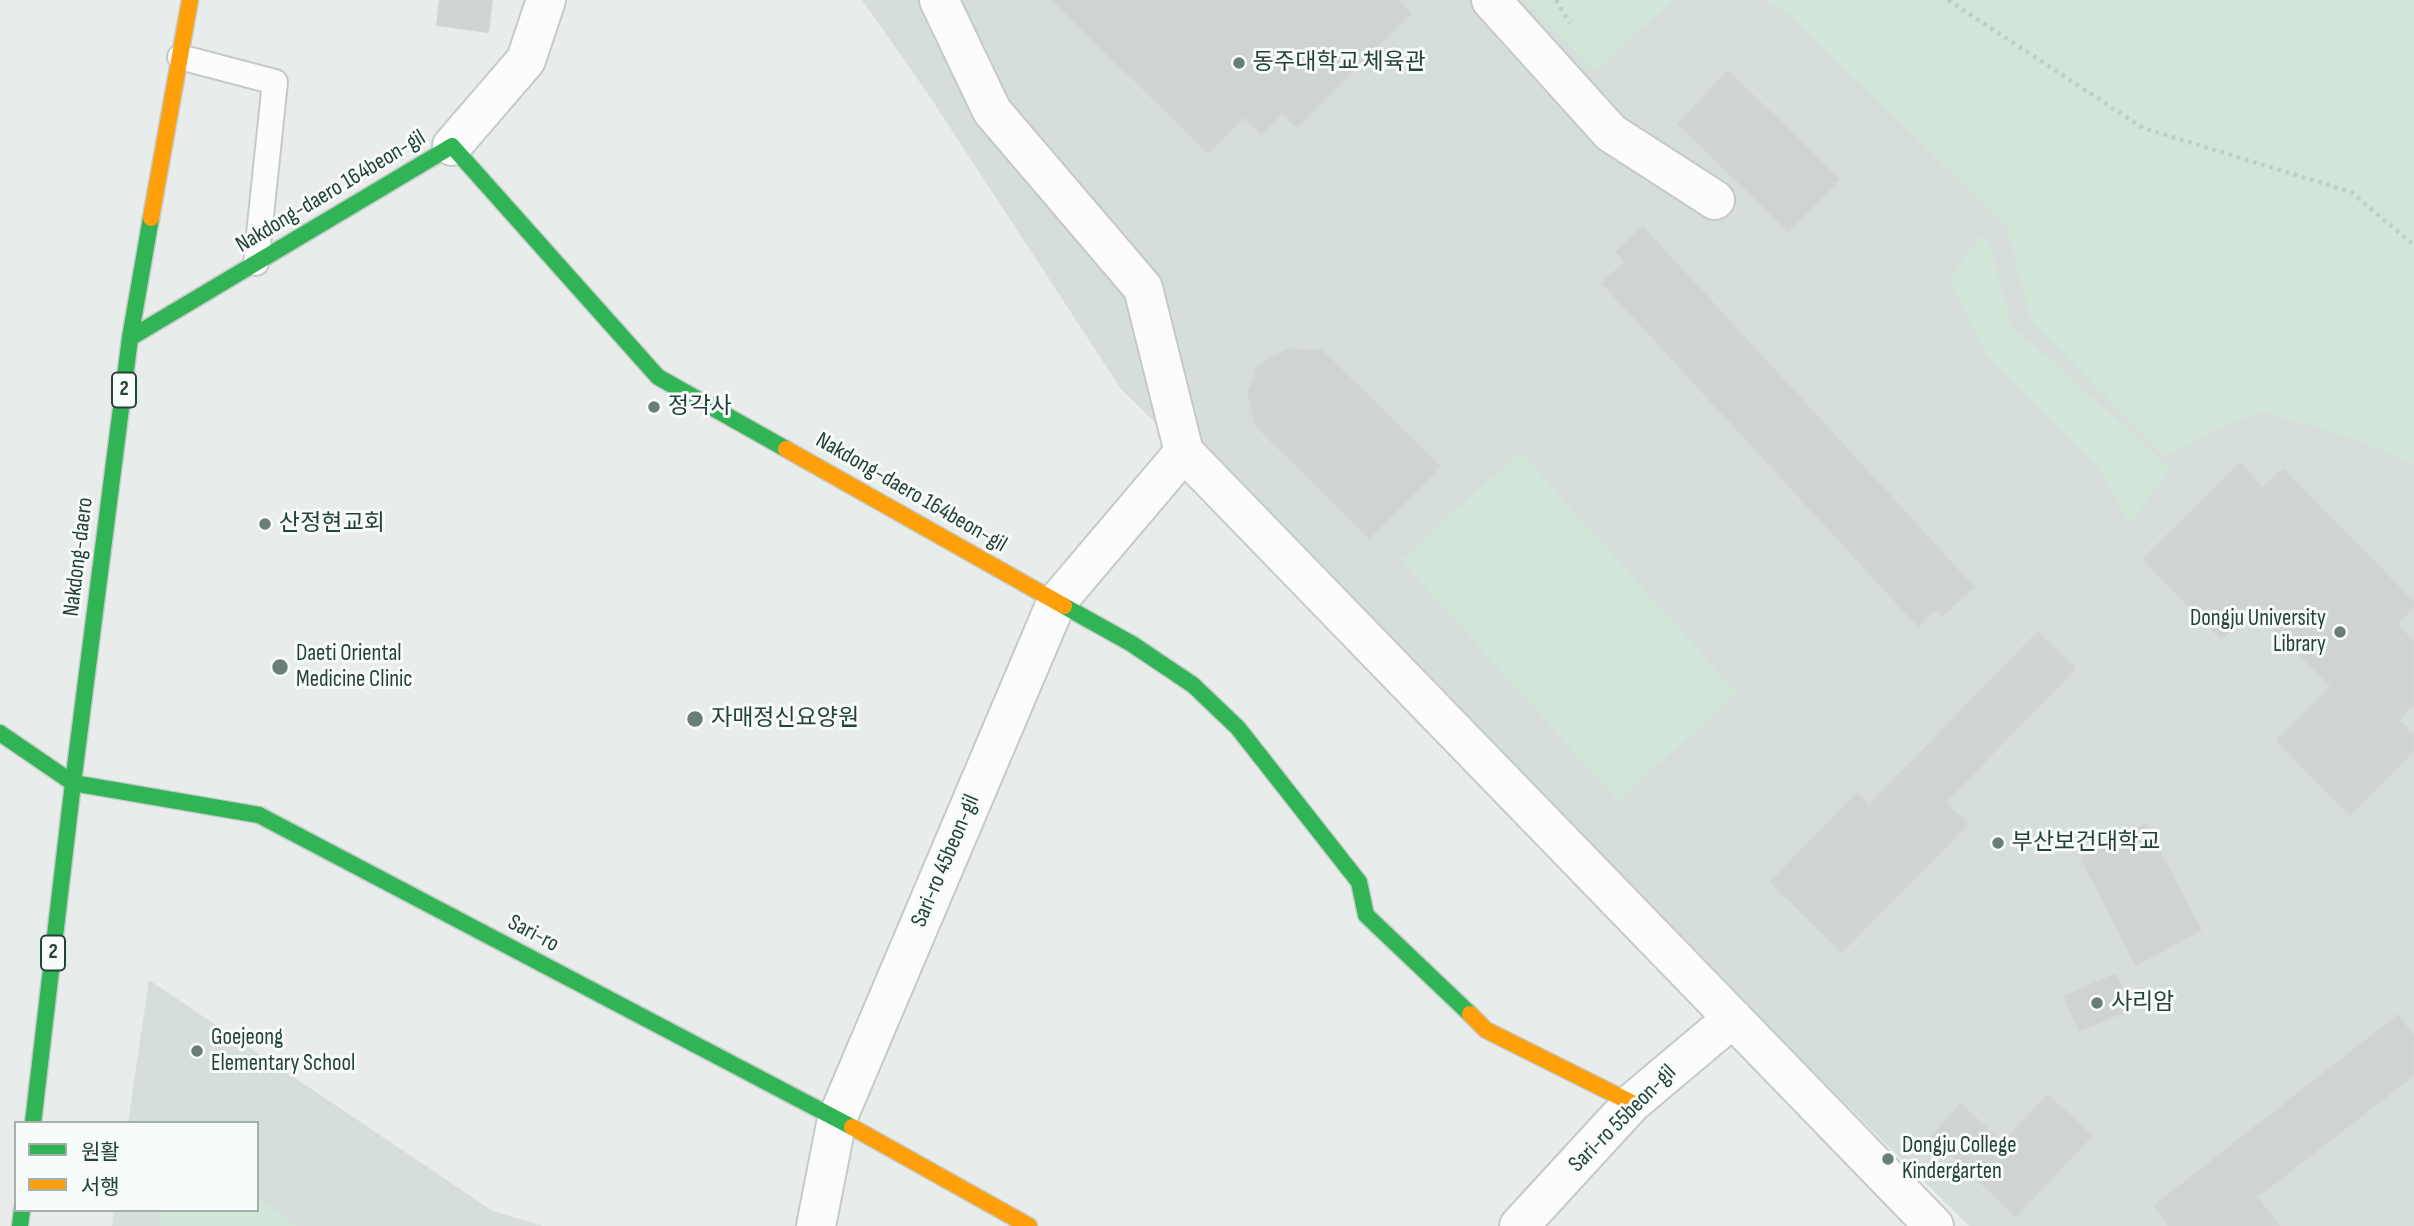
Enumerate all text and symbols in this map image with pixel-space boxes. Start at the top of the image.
place label: 동주대학교 체육관 [1253,49,1426,77]
marker: 동주대학교 체육관 [1231,55,1247,71]
street label: Nakdong-daero 164beon-gil [231,124,431,260]
road number: 2 [112,372,136,408]
place label: 정각사 [668,393,731,421]
marker: 정각사 [646,399,662,415]
street label: Nakdong-daero 164beon-gil [810,427,1012,559]
street label: Nakdong-daero [58,496,100,618]
place label: 산정현교회 [279,510,385,538]
marker: 산정현교회 [257,516,273,532]
place label: Dongju University Library [2190,605,2326,659]
marker: Dongju University Library [2332,624,2348,640]
place label: Daeti Oriental Medicine Clinic [296,640,413,694]
marker: Daeti Oriental Medicine Clinic [270,657,290,677]
place label: 자매정신요양원 [711,705,859,733]
marker: 자매정신요양원 [685,709,705,729]
street label: Sari-ro 45beon-gil [906,791,986,931]
place label: 부산보건대학교 [2012,829,2160,857]
marker: 부산보건대학교 [1990,835,2006,851]
street label: Sari-ro [503,909,563,959]
road number: 2 [41,936,65,970]
place label: 사리암 [2111,989,2174,1017]
marker: 사리암 [2089,995,2105,1011]
place label: Goejeong Elementary School [211,1024,355,1078]
marker: Goejeong Elementary School [189,1043,205,1059]
street label: Sari-ro 55beon-gil [1563,1059,1683,1179]
legend [14,1121,259,1212]
place label: Dongju College Kindergarten [1902,1132,2016,1186]
text: 원활 [81,1140,120,1165]
marker: Dongju College Kindergarten [1880,1151,1896,1167]
text: 서행 [81,1175,120,1200]

